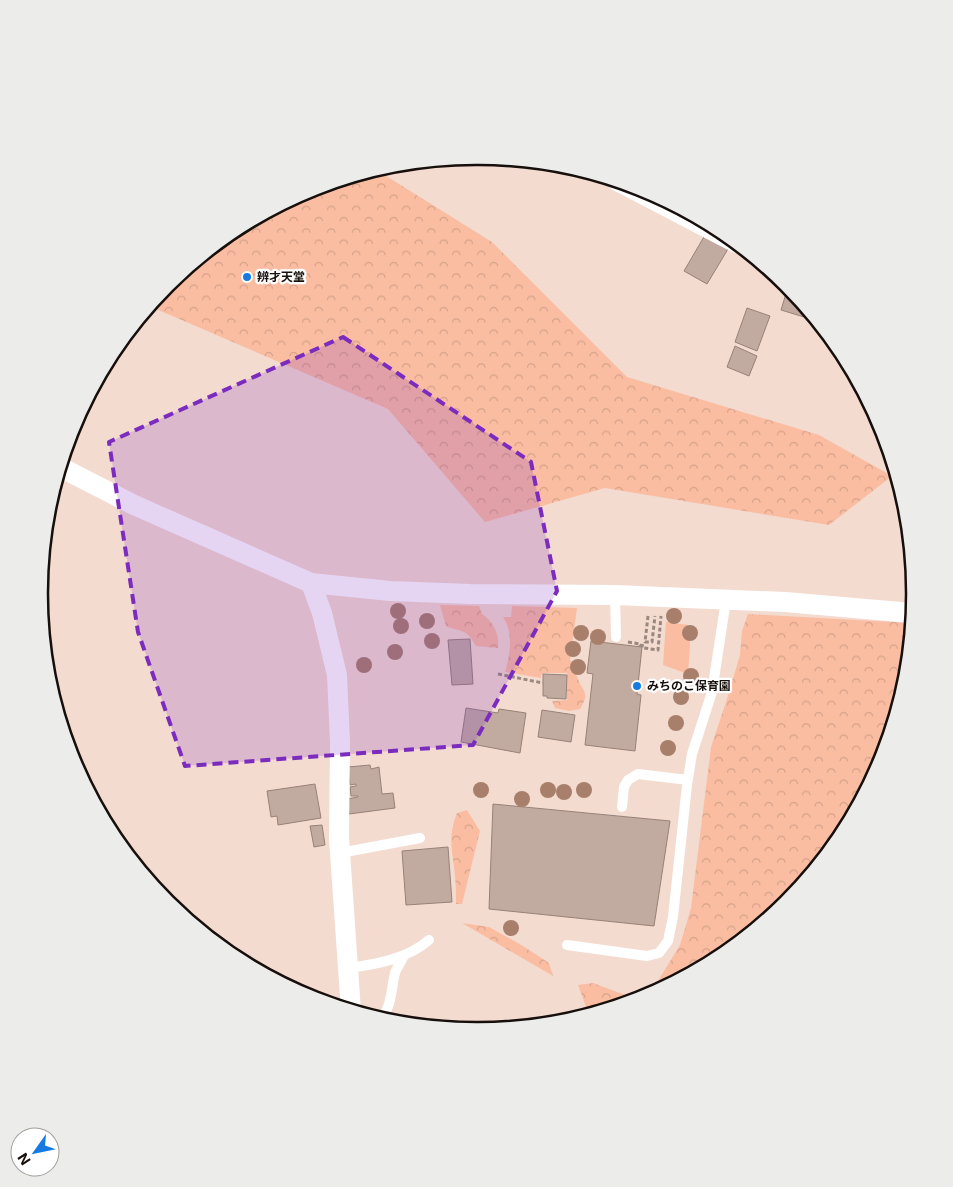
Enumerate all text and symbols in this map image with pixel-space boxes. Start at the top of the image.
place label: 辨才天堂 [257,269,305,284]
marker: 辨才天堂 [241,271,253,283]
place label: みちのこ保育園 [647,678,731,693]
marker: みちのこ保育園 [631,680,643,692]
north arrow [10,1127,60,1177]
text: N [14,1150,34,1168]

